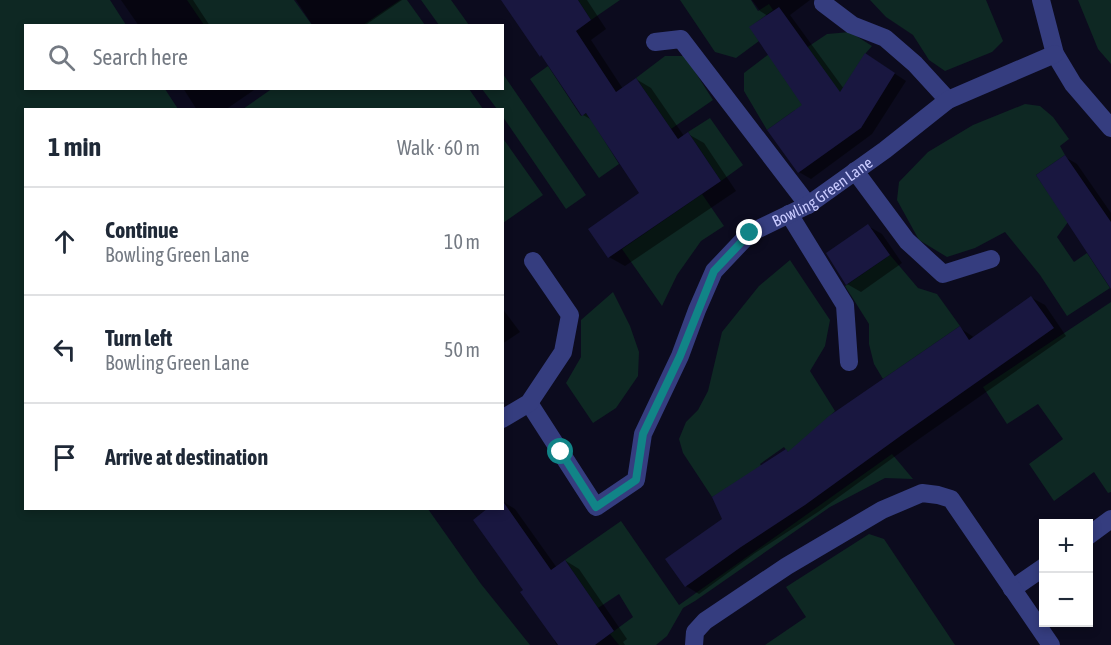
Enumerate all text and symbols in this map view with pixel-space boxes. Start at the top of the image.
search box [24,24,504,90]
icon: search [45,41,78,74]
text: Search here [93,44,188,70]
text: 1 min [48,132,101,162]
text: Walk · 60 m [397,136,480,159]
street label: Bowling Green Lane [769,153,876,230]
text: Continue [105,217,179,243]
route end [736,219,762,245]
icon: ahead [48,225,81,258]
text: 10 m [444,230,480,253]
text: Bowling Green Lane [105,243,249,266]
text: Turn left [105,325,172,351]
icon: left [48,333,81,366]
text: 50 m [444,338,480,361]
text: Bowling Green Lane [105,351,249,374]
route start [547,438,573,464]
icon: arrive [48,441,81,474]
text: Arrive at destination [105,444,268,470]
map controls [1039,519,1093,627]
button: + [1039,519,1093,573]
button: − [1039,573,1093,627]

